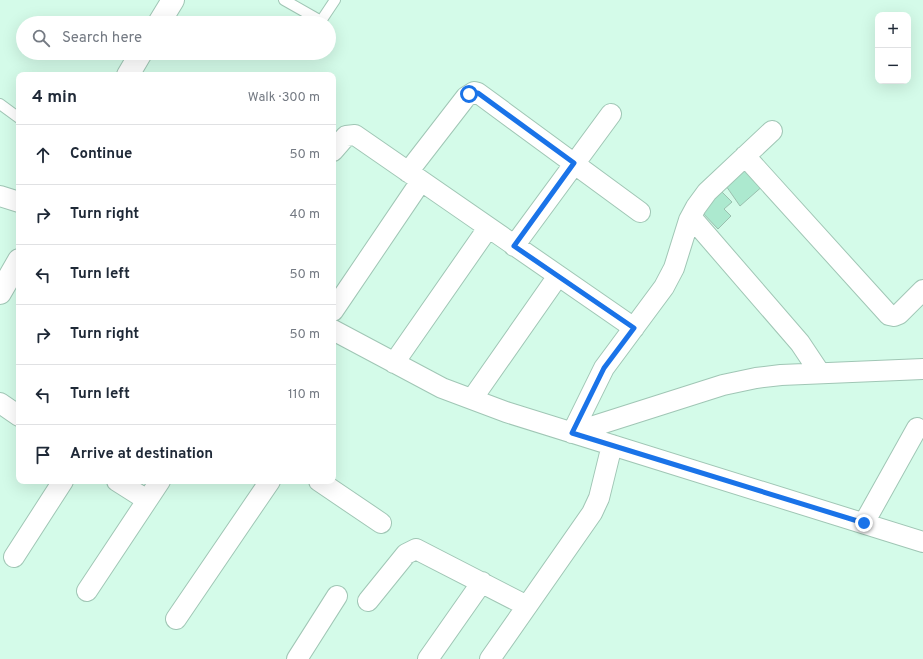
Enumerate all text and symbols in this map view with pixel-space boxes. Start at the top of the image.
map controls [875,12,911,84]
button: + [875,12,911,48]
search box [16,16,336,60]
icon: search [30,27,52,49]
text: Search here [62,29,142,48]
button: − [875,48,911,84]
route start [460,85,478,103]
text: 4 min [32,87,77,109]
text: Walk · 300 m [248,90,320,106]
icon: ahead [32,144,54,166]
text: Continue [70,145,132,164]
text: 50 m [290,147,320,163]
icon: right [32,204,54,226]
text: Turn right [70,205,139,224]
text: 40 m [290,207,320,223]
icon: left [32,264,54,286]
text: Turn left [70,265,130,284]
text: 50 m [290,267,320,283]
icon: right [32,324,54,346]
text: Turn right [70,325,139,344]
text: 50 m [290,327,320,343]
icon: left [32,384,54,406]
text: Turn left [70,385,130,404]
text: 110 m [288,387,320,403]
icon: arrive [32,444,54,466]
text: Arrive at destination [70,445,213,464]
route end [855,514,873,532]

